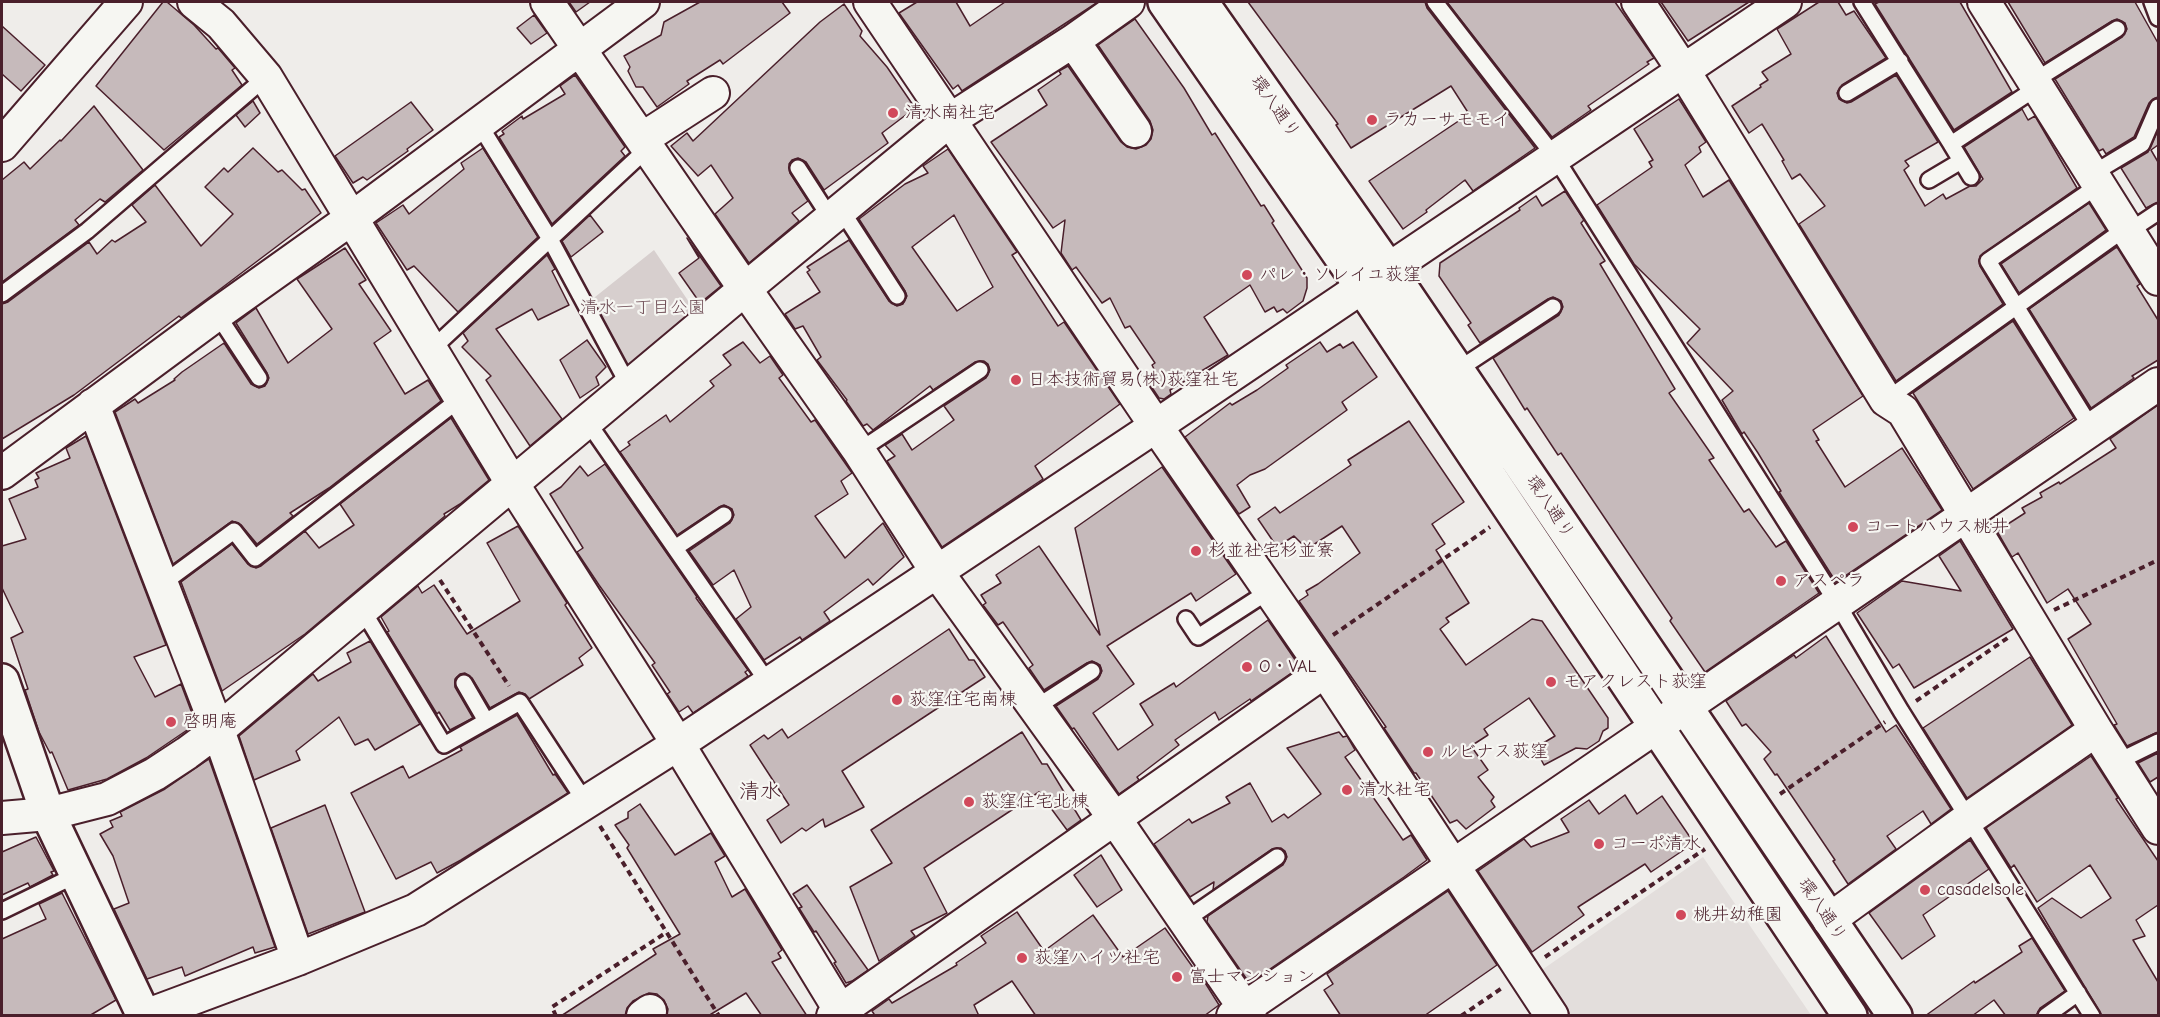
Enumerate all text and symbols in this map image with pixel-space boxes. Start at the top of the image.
street label: 環八通り [1246,71,1304,143]
place label: 清水南社宅 [905,102,995,124]
marker: 清水南社宅 [886,106,900,120]
place label: ラカーサモモイ [1384,109,1510,131]
marker: ラカーサモモイ [1365,113,1379,127]
place label: パレ・ソレイユ荻窪 [1259,264,1421,286]
marker: パレ・ソレイユ荻窪 [1240,268,1254,282]
park label: 清水一丁目公園 [580,297,706,319]
place label: 日本技術貿易(株)荻窪社宅 [1028,369,1238,391]
marker: 日本技術貿易(株)荻窪社宅 [1009,373,1023,387]
street label: 環八通り [1521,471,1579,543]
place label: コートハウス桃井 [1865,516,2009,538]
marker: コートハウス桃井 [1846,520,1860,534]
place label: 杉並社宅杉並寮 [1208,540,1334,562]
marker: 杉並社宅杉並寮 [1189,544,1203,558]
place label: アスペラ [1793,570,1865,592]
marker: アスペラ [1774,574,1788,588]
place label: O・VAL [1259,656,1317,678]
marker: O・VAL [1240,660,1254,674]
place label: モアクレスト荻窪 [1563,671,1707,693]
marker: モアクレスト荻窪 [1544,675,1558,689]
place label: 荻窪住宅南棟 [909,689,1017,711]
marker: 荻窪住宅南棟 [890,693,904,707]
place label: 啓明庵 [183,711,237,733]
marker: 啓明庵 [164,715,178,729]
place label: ルビナス荻窪 [1440,741,1548,763]
marker: ルビナス荻窪 [1421,745,1435,759]
district label: 清水 [739,779,781,805]
place label: 清水社宅 [1359,779,1431,801]
marker: 清水社宅 [1340,783,1354,797]
place label: 荻窪住宅北棟 [981,791,1089,813]
marker: 荻窪住宅北棟 [962,795,976,809]
place label: コーポ清水 [1611,833,1701,855]
marker: コーポ清水 [1592,837,1606,851]
street label: 環八通り [1793,874,1851,946]
place label: casadelsole [1937,879,2024,901]
marker: casadelsole [1918,883,1932,897]
place label: 桃井幼稚園 [1693,904,1783,926]
marker: 桃井幼稚園 [1674,908,1688,922]
place label: 荻窪ハイツ社宅 [1034,947,1160,969]
marker: 荻窪ハイツ社宅 [1015,951,1029,965]
place label: 富士マンション [1189,966,1315,988]
marker: 富士マンション [1170,970,1184,984]

